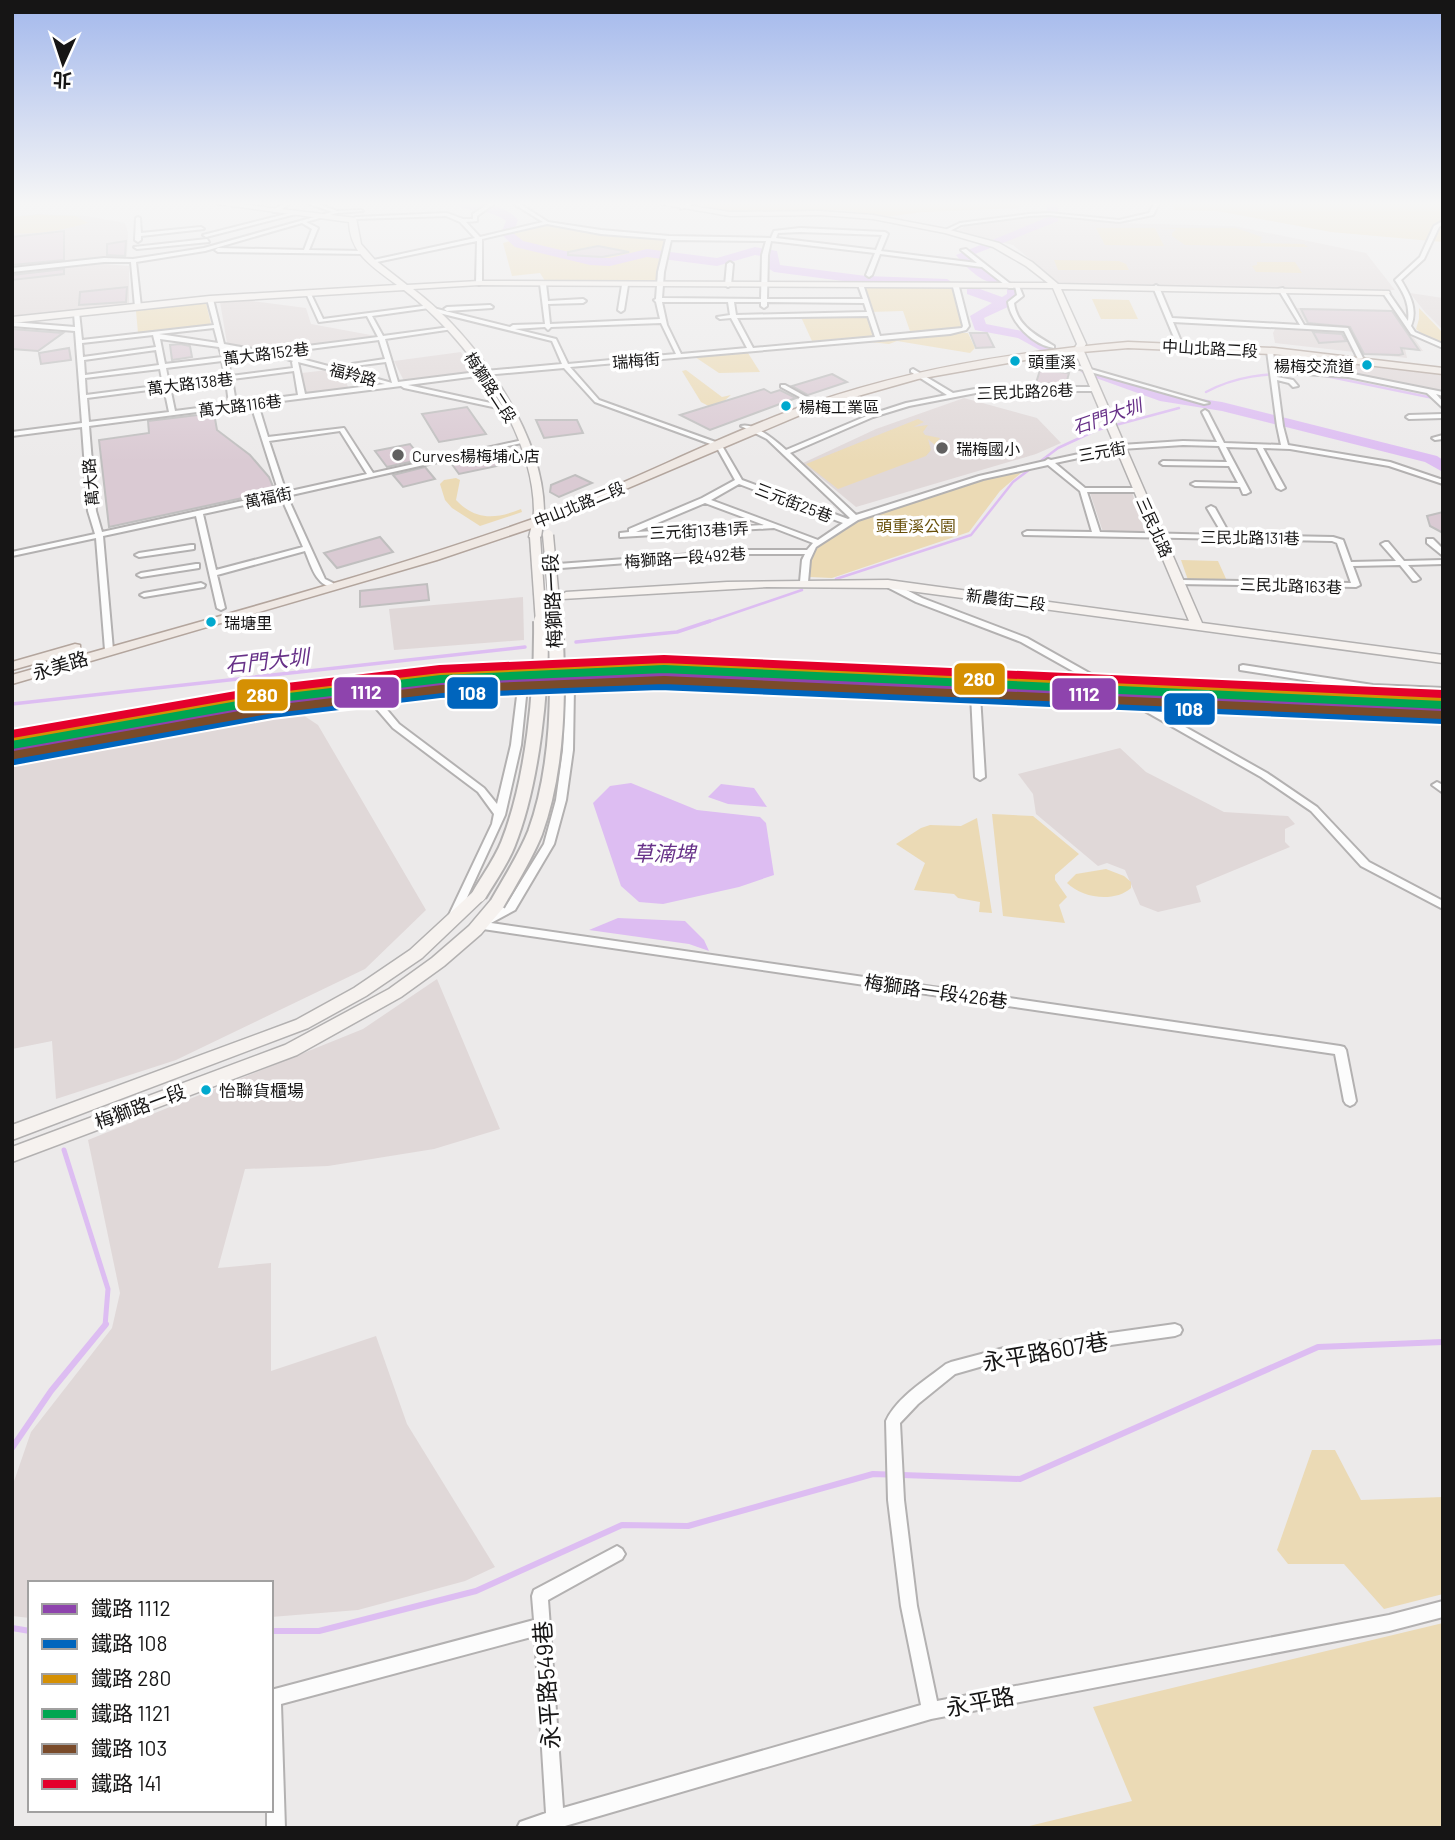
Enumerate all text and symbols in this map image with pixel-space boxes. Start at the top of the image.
north arrow [28,28,98,98]
text: 北 [52,68,72,92]
street label: 中山北路二段 [1162,336,1258,360]
street label: 萬大路152巷 [222,338,310,368]
street label: 梅獅路二段 [461,348,521,426]
street label: 瑞梅街 [611,348,661,372]
place label: 頭重溪 [1028,352,1076,371]
marker: 頭重溪 [1008,354,1022,368]
place label: 楊梅交流道 [1274,356,1354,375]
marker: 楊梅交流道 [1360,358,1374,372]
street label: 福羚路 [327,359,379,389]
street label: 萬大路138巷 [146,368,234,398]
street label: 三民北路26巷 [976,380,1074,402]
street label: 萬大路116巷 [197,390,283,420]
water label: 石門大圳 [1069,393,1147,438]
place label: 楊梅工業區 [799,397,879,416]
marker: 楊梅工業區 [779,399,793,413]
street label: 三元街 [1077,437,1127,465]
place label: 瑞梅國小 [956,439,1020,458]
marker: 瑞梅國小 [934,440,950,456]
place label: Curves楊梅埔心店 [412,446,540,465]
marker: Curves楊梅埔心店 [390,447,406,463]
street label: 萬大路 [78,457,102,507]
street label: 中山北路二段 [531,477,627,531]
street label: 三元街25巷 [753,479,835,525]
street label: 萬福街 [243,483,293,511]
street label: 三民北路 [1133,494,1177,560]
park label: 頭重溪公園 [876,516,956,535]
street label: 三元街13巷1弄 [649,518,749,542]
street label: 三民北路131巷 [1200,527,1300,547]
street label: 梅獅路一段492巷 [624,543,746,571]
street label: 梅獅路一段 [538,553,566,649]
street label: 三民北路163巷 [1240,574,1342,596]
street label: 新農街二段 [965,585,1047,613]
place label: 瑞塘里 [224,613,272,632]
marker: 瑞塘里 [204,615,218,629]
water label: 石門大圳 [224,643,313,677]
street label: 永美路 [29,646,91,684]
line badge: 280 [953,662,1006,696]
text: 280 [963,667,995,690]
line badge: 1112 [333,676,400,709]
line badge: 108 [446,676,499,710]
line badge: 1112 [1051,677,1117,711]
line badge: 280 [236,678,289,712]
text: 1112 [350,680,382,703]
text: 108 [458,681,486,704]
text: 1112 [1068,682,1100,705]
text: 280 [246,683,278,706]
line badge: 108 [1163,692,1216,726]
text: 108 [1175,697,1203,720]
water label: 草湳埤 [633,840,698,865]
street label: 梅獅路一段426巷 [863,970,1009,1012]
street label: 梅獅路一段 [91,1079,189,1133]
place label: 怡聯貨櫃場 [219,1080,304,1100]
marker: 怡聯貨櫃場 [199,1083,213,1097]
street label: 永平路607巷 [980,1326,1110,1376]
legend [28,1581,273,1812]
text: 鐵路 1112 [91,1595,171,1620]
street label: 永平路549巷 [528,1620,564,1750]
text: 鐵路 108 [91,1630,167,1655]
text: 鐵路 280 [91,1665,171,1690]
street label: 永平路 [943,1681,1017,1721]
text: 鐵路 1121 [91,1700,170,1725]
text: 鐵路 103 [91,1735,167,1760]
text: 鐵路 141 [91,1770,162,1795]

